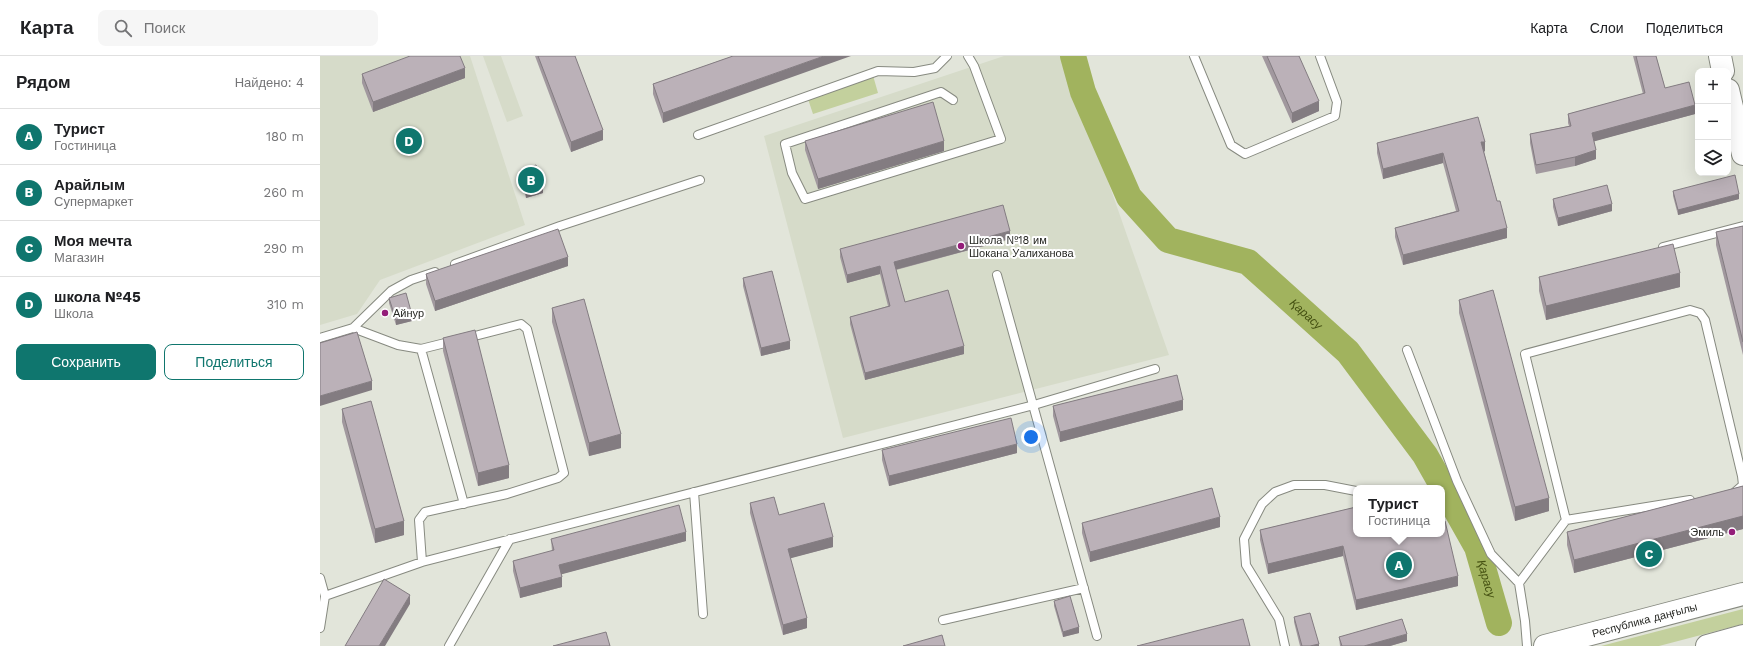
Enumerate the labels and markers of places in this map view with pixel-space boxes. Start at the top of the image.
pin: D [396,126,422,156]
pin: B [518,165,544,195]
place label: Школа №18 им Шокана Уалиханова [969,234,1074,260]
marker: Школа №18 им Шокана Уалиханова [956,241,966,251]
place label: Айнур [393,307,424,320]
marker: Айнур [380,308,390,318]
place label: Эмиль [1690,526,1724,539]
marker: Эмиль [1727,527,1737,537]
pin: C [1636,539,1662,569]
pin: A [1386,550,1412,580]

